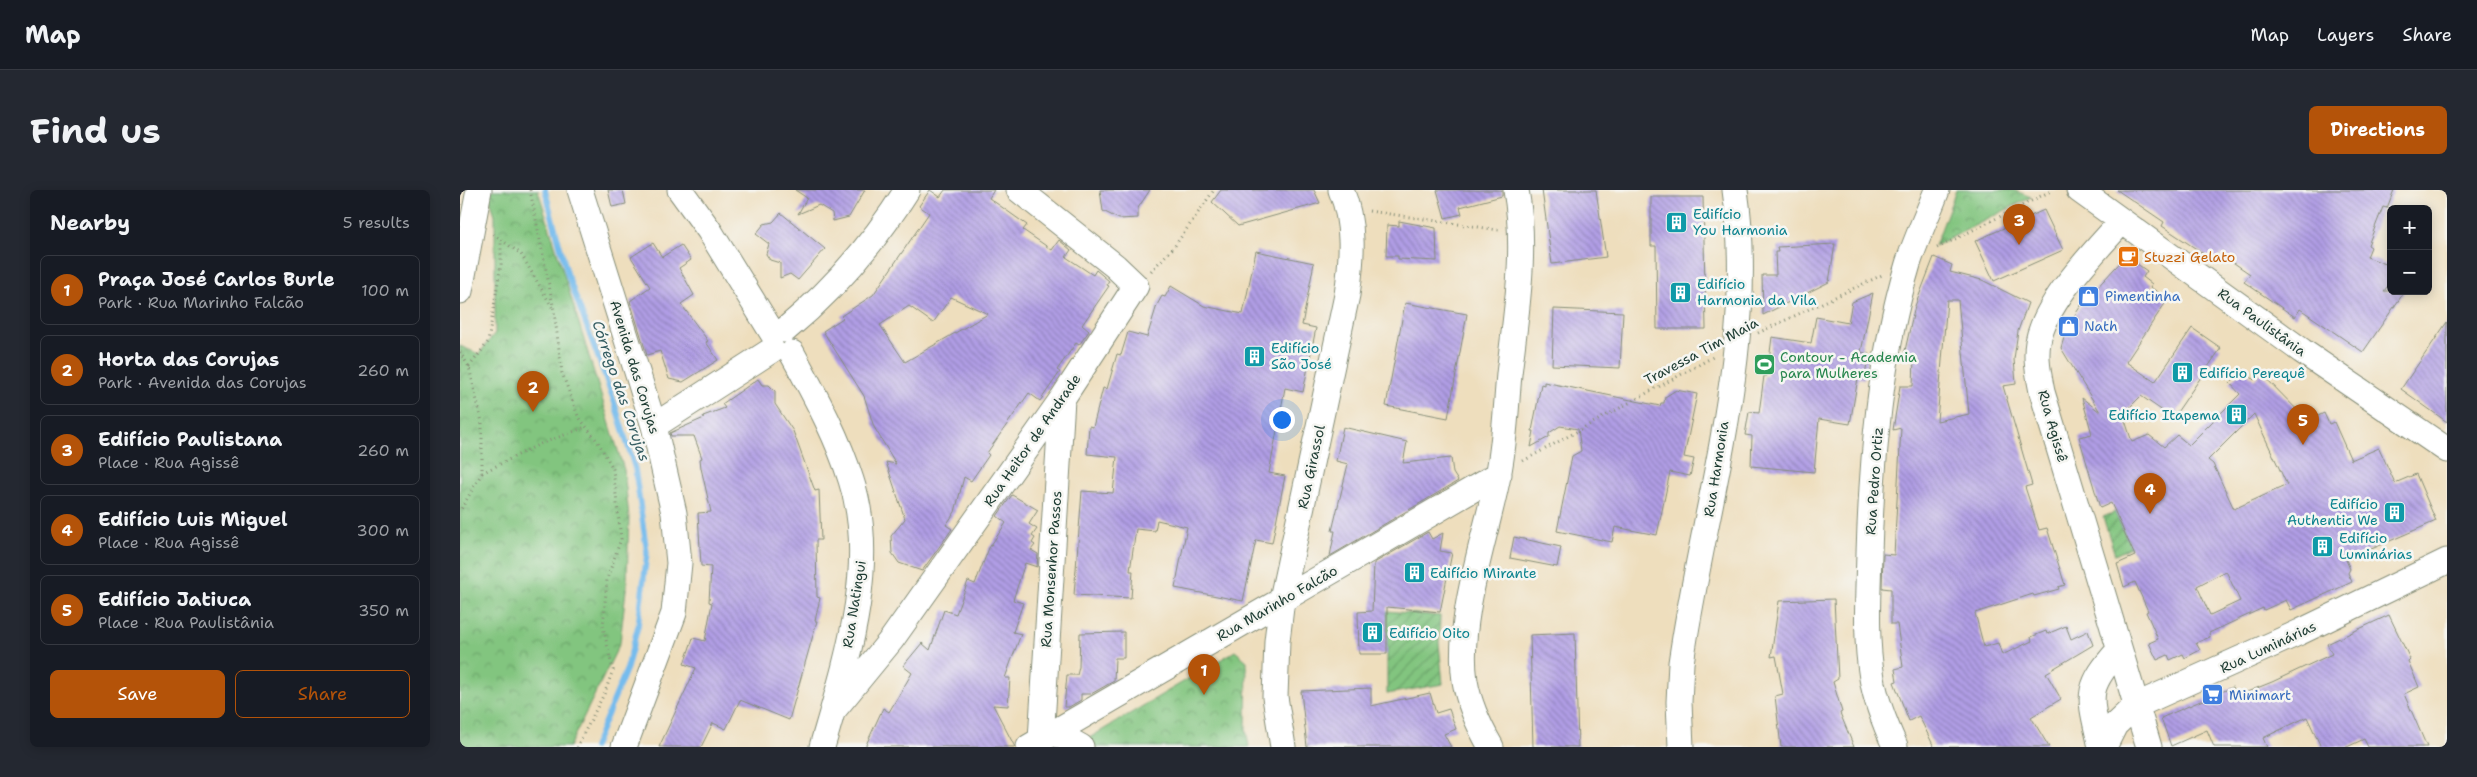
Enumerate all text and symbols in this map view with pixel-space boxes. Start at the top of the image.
text: Map [25,19,81,51]
text: Map [2251,23,2289,47]
text: Layers [2317,23,2374,47]
text: Share [2402,23,2452,47]
button: Directions [2309,106,2447,154]
text: Find us [30,107,161,154]
pin: 3 [2003,204,2035,245]
place label: Edifício You Harmonia [1693,205,1788,239]
map controls [2387,205,2432,295]
button: + [2387,205,2432,250]
text: Nearby [50,209,130,237]
building icon: Edifício You Harmonia [1665,210,1689,234]
text: 5 results [343,212,410,233]
cafe icon: Stuzzi Gelato [2116,245,2140,269]
place label: Stuzzi Gelato [2144,248,2235,266]
button: − [2387,250,2432,295]
text: Praça José Carlos Burle [98,267,335,292]
place label: Edifício Harmonia da Vila [1697,275,1817,309]
text: 1 [63,280,71,301]
text: 100 m [361,280,409,301]
building icon: Edifício Harmonia da Vila [1669,280,1693,304]
shop icon: Pimentinha [2077,284,2101,308]
street label: Rua Paulistânia [2214,284,2310,360]
place label: Pimentinha [2105,287,2181,305]
text: Park · Rua Marinho Falcão [98,292,304,313]
street label: Avenida das Corujas [606,298,664,436]
street label: Travessa Tim Maia [1641,313,1761,389]
shop icon: Nath [2056,314,2080,338]
place label: Nath [2084,317,2118,335]
water label: Córrego das Corujas [587,318,655,464]
place label: Edifício São José [1271,339,1332,373]
building icon: Edifício São José [1243,344,1267,368]
text: Horta das Corujas [98,347,279,372]
place label: Contour - Academia para Mulheres [1780,348,1917,382]
sports icon: Contour - Academia para Mulheres [1752,353,1776,377]
text: 2 [61,360,73,381]
text: 260 m [357,360,409,381]
building icon: Edifício Perequê [2171,361,2195,385]
place label: Edifício Perequê [2199,364,2305,382]
street label: Rua Heitor de Andrade [979,370,1085,510]
pin: 2 [517,371,549,412]
text: Park · Avenida das Corujas [98,372,307,393]
street label: Rua Agissê [2034,388,2072,464]
building icon: Edifício Itapema [2224,403,2248,427]
pin: 5 [2287,404,2319,445]
place label: Edifício Itapema [2109,406,2220,424]
your location [1269,407,1295,433]
street label: Rua Harmonia [1700,419,1733,518]
street label: Rua Girassol [1293,423,1329,511]
text: Edifício Paulistana [98,427,282,452]
street label: Rua Pedro Ortiz [1861,427,1887,535]
text: 3 [61,440,73,461]
text: 260 m [357,440,409,461]
text: Place · Rua Agissê [98,452,239,473]
pin: 4 [2134,473,2166,514]
street label: Rua Monsenhor Passos [1037,490,1065,648]
place label: Edifício Authentic We [2287,495,2378,529]
building icon: Edifício Authentic We [2382,500,2406,524]
text: Edifício Luis Miguel [98,507,288,532]
text: 4 [61,520,73,541]
text: 300 m [357,520,409,541]
place label: Edifício Luminárias [2339,529,2412,563]
text: Place · Rua Agissê [98,532,239,553]
building icon: Edifício Luminárias [2311,534,2335,558]
street label: Rua Natingui [838,559,870,649]
street label: Rua Marinho Falcão [1213,561,1341,645]
building icon: Edifício Mirante [1402,561,1426,585]
place label: Edifício Mirante [1430,564,1537,582]
text: Edifício Jatiuca [98,587,251,612]
text: 5 [62,600,72,621]
text: 350 m [358,600,409,621]
text: Place · Rua Paulistânia [98,612,274,633]
street label: Rua Luminárias [2217,617,2319,677]
building icon: Edifício Oito [1361,621,1385,645]
place label: Edifício Oito [1389,624,1470,642]
pin: 1 [1188,654,1220,695]
button: Save [50,670,225,718]
button: Share [235,670,410,718]
supermarket icon: Minimart [2201,683,2225,707]
place label: Minimart [2229,686,2291,704]

